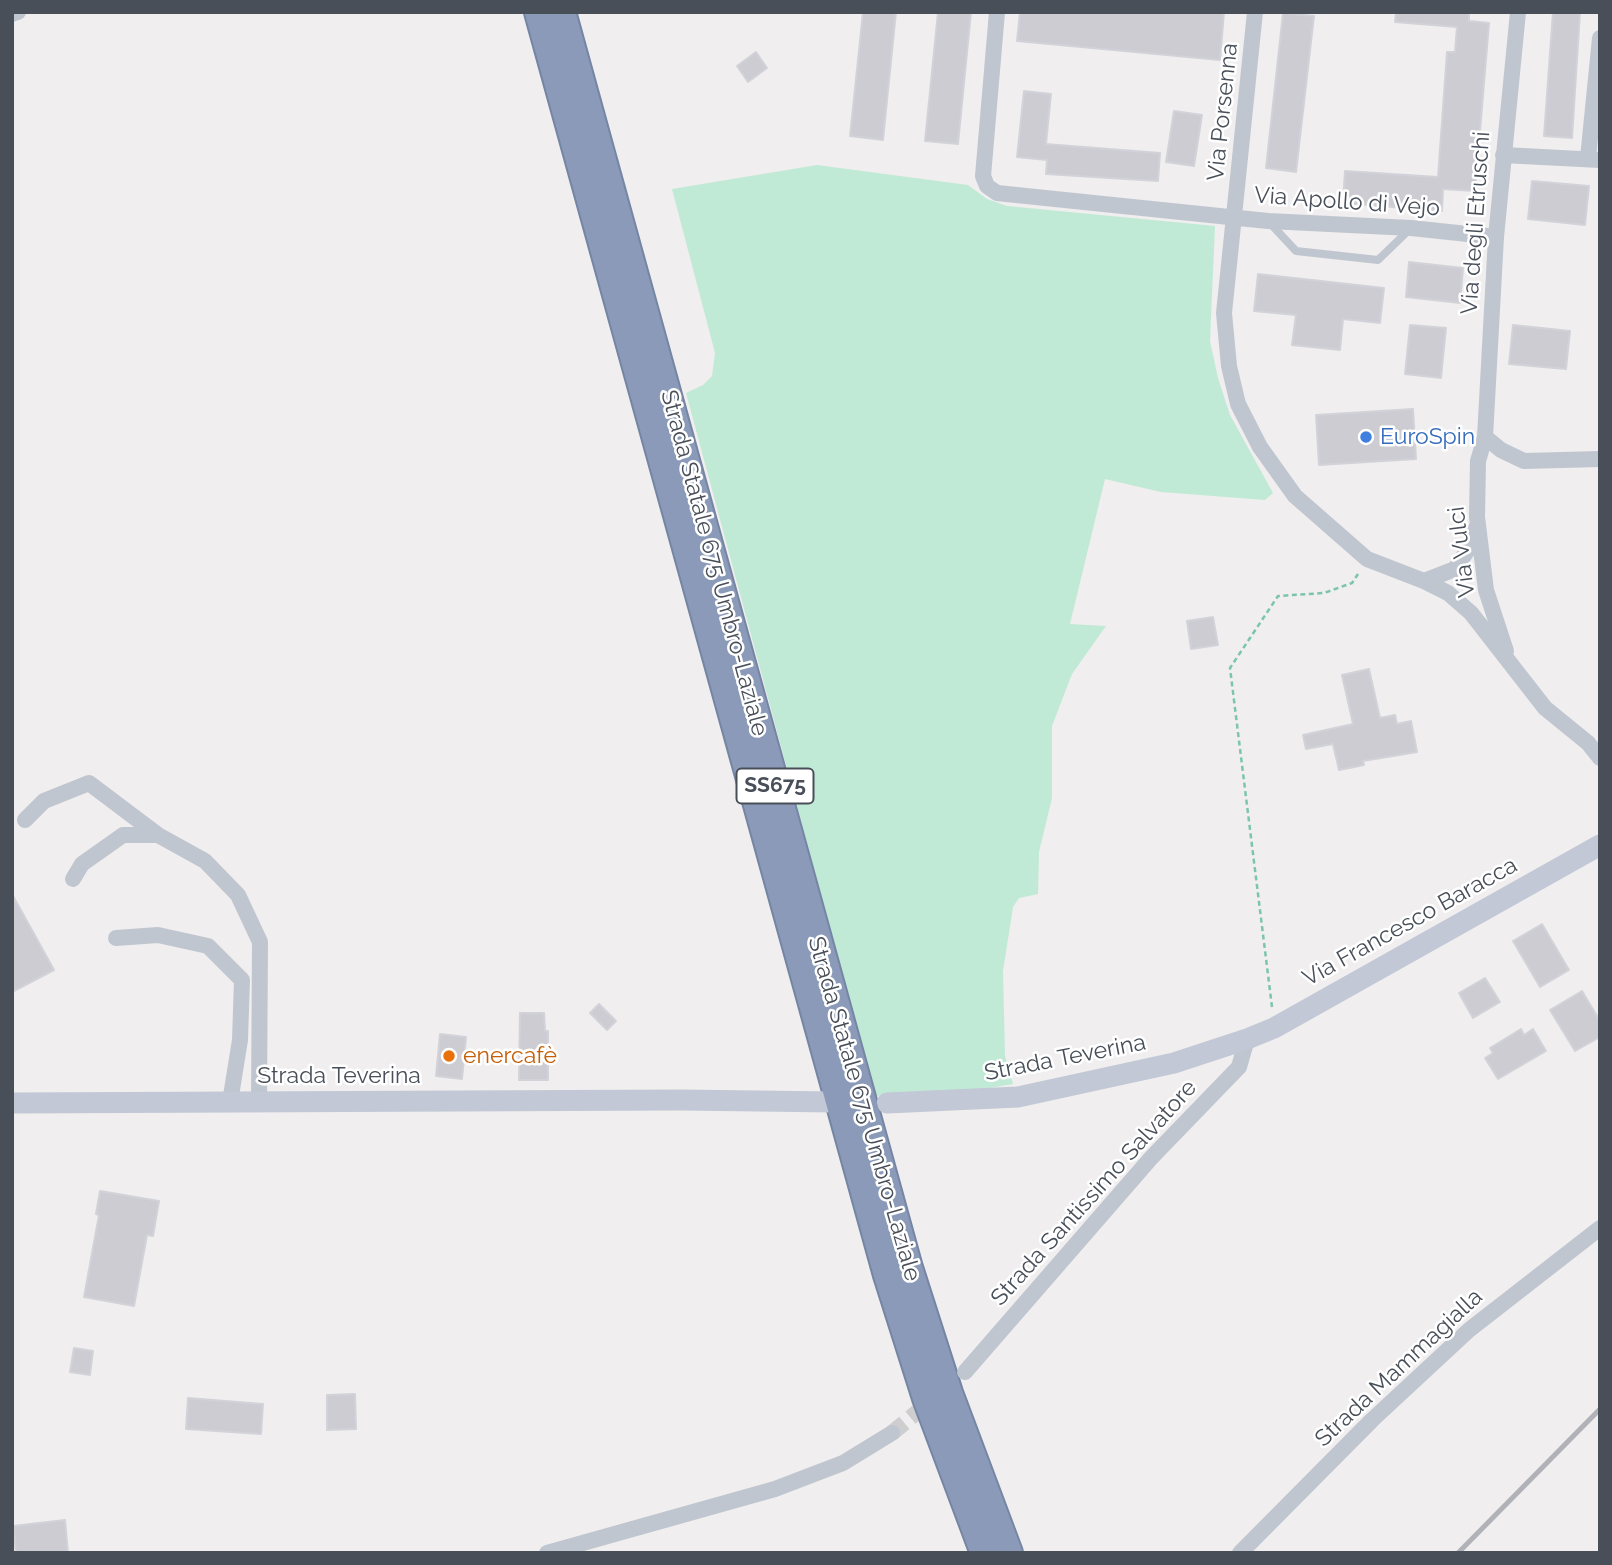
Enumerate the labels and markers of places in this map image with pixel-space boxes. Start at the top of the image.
place label: EuroSpin [1380,423,1475,451]
marker: EuroSpin [1358,429,1374,445]
place label: enercafè [463,1042,557,1070]
marker: enercafè [441,1048,457,1064]

